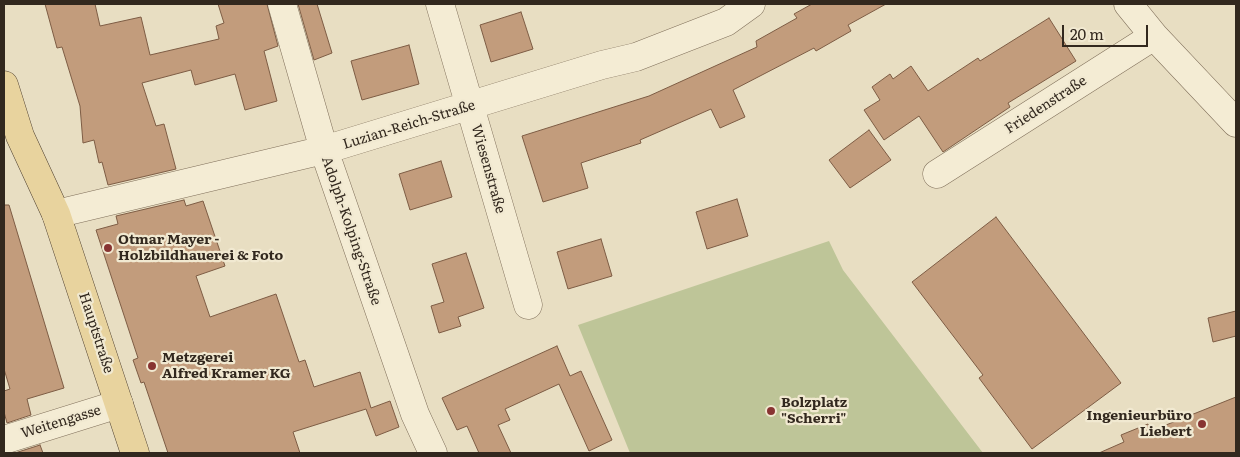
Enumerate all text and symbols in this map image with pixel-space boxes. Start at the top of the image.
scale bar [1065,15,1151,47]
text: 20 m [1070,22,1104,45]
street label: Friedenstraße [1002,72,1090,138]
street label: Luzian-Reich-Straße [341,97,477,153]
street label: Wiesenstraße [467,123,509,215]
street label: Adolph-Kolping-Straße [318,154,384,308]
place label: Otmar Mayer - Holzbildhauerei & Foto [118,232,283,264]
marker: Otmar Mayer - Holzbildhauerei & Foto [102,242,114,254]
street label: Hauptstraße [75,290,117,376]
place label: Metzgerei Alfred Kramer KG [162,350,291,382]
marker: Metzgerei Alfred Kramer KG [146,360,158,372]
place label: Bolzplatz "Scherri" [781,395,847,428]
street label: Weitengasse [19,402,103,442]
marker: Bolzplatz "Scherri" [765,405,777,417]
place label: Ingenieurbüro Liebert [1087,408,1192,441]
marker: Ingenieurbüro Liebert [1196,418,1208,430]

